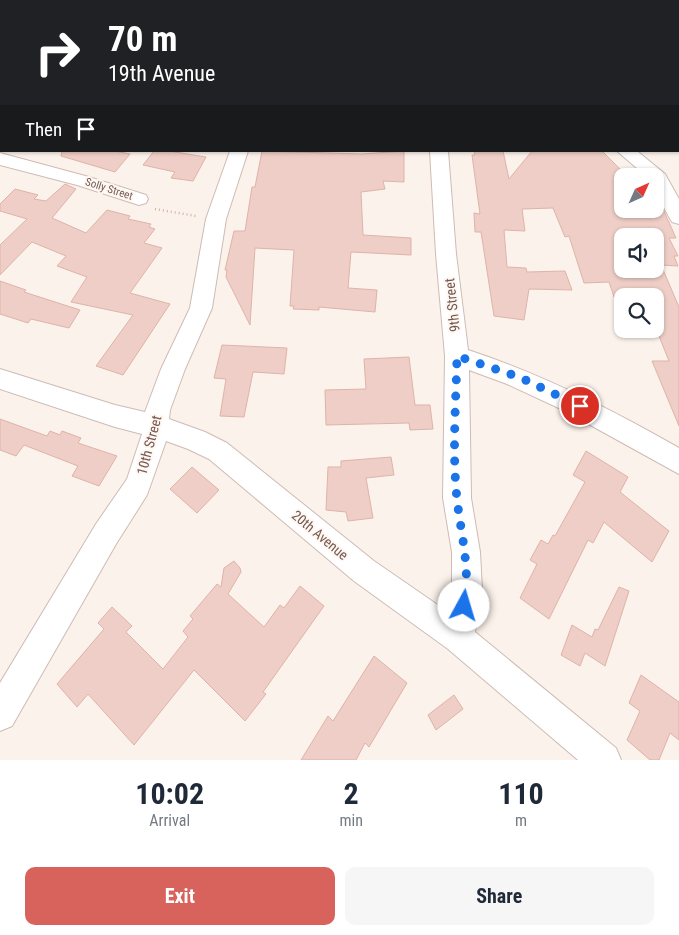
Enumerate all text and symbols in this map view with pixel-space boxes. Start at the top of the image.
text: 70 m [108,19,177,60]
icon: right [25,20,90,85]
text: 19th Avenue [108,61,215,86]
icon: arrive [72,115,100,143]
text: Then [25,118,62,141]
north arrow [614,168,664,218]
map controls [614,168,664,338]
street label: Solly Street [84,175,134,203]
button: sound [614,228,664,278]
street label: 9th Street [441,277,463,333]
button: search [614,288,664,338]
pin [559,385,601,427]
icon: arrive [566,392,594,420]
street label: 10th Street [133,414,165,476]
street label: 20th Avenue [289,507,352,563]
position arrow [437,579,489,631]
text: 10:02 [135,776,204,811]
text: 2 [344,776,359,811]
text: 110 [498,776,544,811]
text: Arrival [149,811,190,830]
text: min [339,811,363,830]
text: m [515,811,527,830]
button: Exit [25,867,335,925]
button: Share [345,867,654,925]

